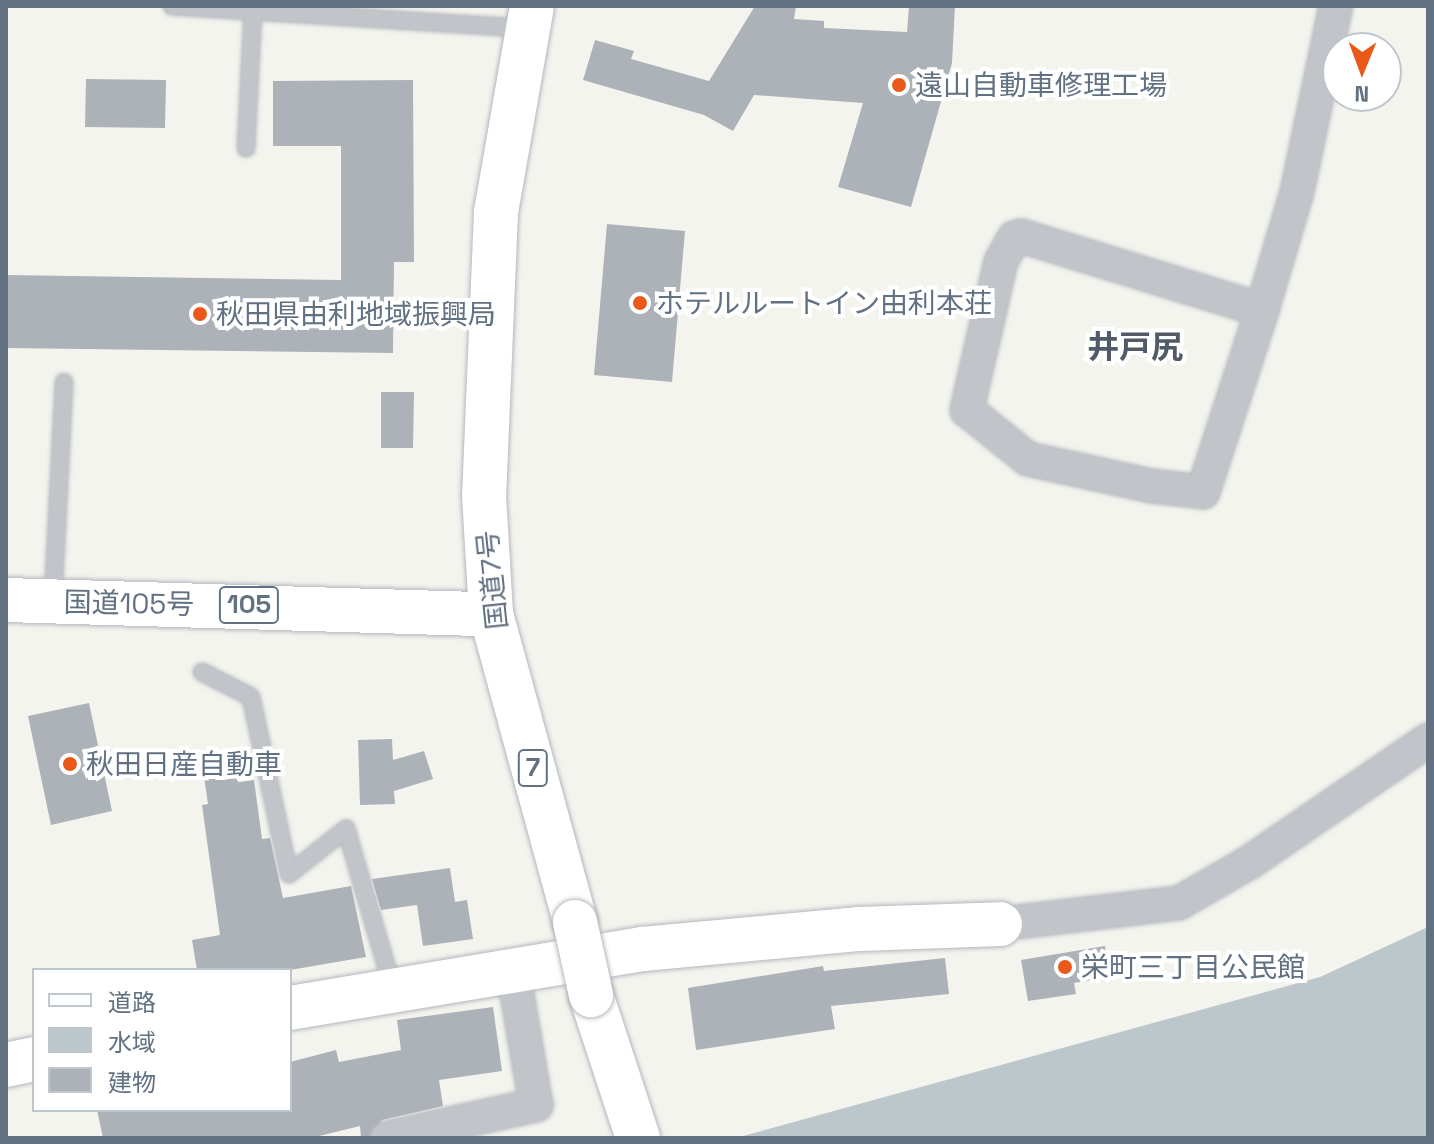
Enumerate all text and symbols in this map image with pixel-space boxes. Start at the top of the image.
north arrow [1322,32,1402,112]
place label: 遠山自動車修理工場 [915,68,1167,102]
marker: 遠山自動車修理工場 [890,76,908,94]
text: N [1354,80,1369,108]
place label: ホテルルートイン由利本荘 [656,286,992,320]
marker: ホテルルートイン由利本荘 [631,294,649,312]
place label: 秋田県由利地域振興局 [216,297,496,331]
marker: 秋田県由利地域振興局 [191,305,209,323]
district label: 井戸尻 [1087,328,1183,366]
street label: 国道7号 [470,529,514,631]
road number: 105 [217,583,281,627]
street label: 国道105号 [64,585,194,621]
road number: 7 [517,746,549,790]
place label: 秋田日産自動車 [86,747,282,781]
marker: 秋田日産自動車 [61,755,79,773]
place label: 栄町三丁目公民館 [1081,950,1305,984]
marker: 栄町三丁目公民館 [1056,958,1074,976]
legend [32,968,292,1112]
text: 道路 [108,987,156,1018]
text: 水域 [108,1027,156,1058]
text: 建物 [108,1067,156,1098]

